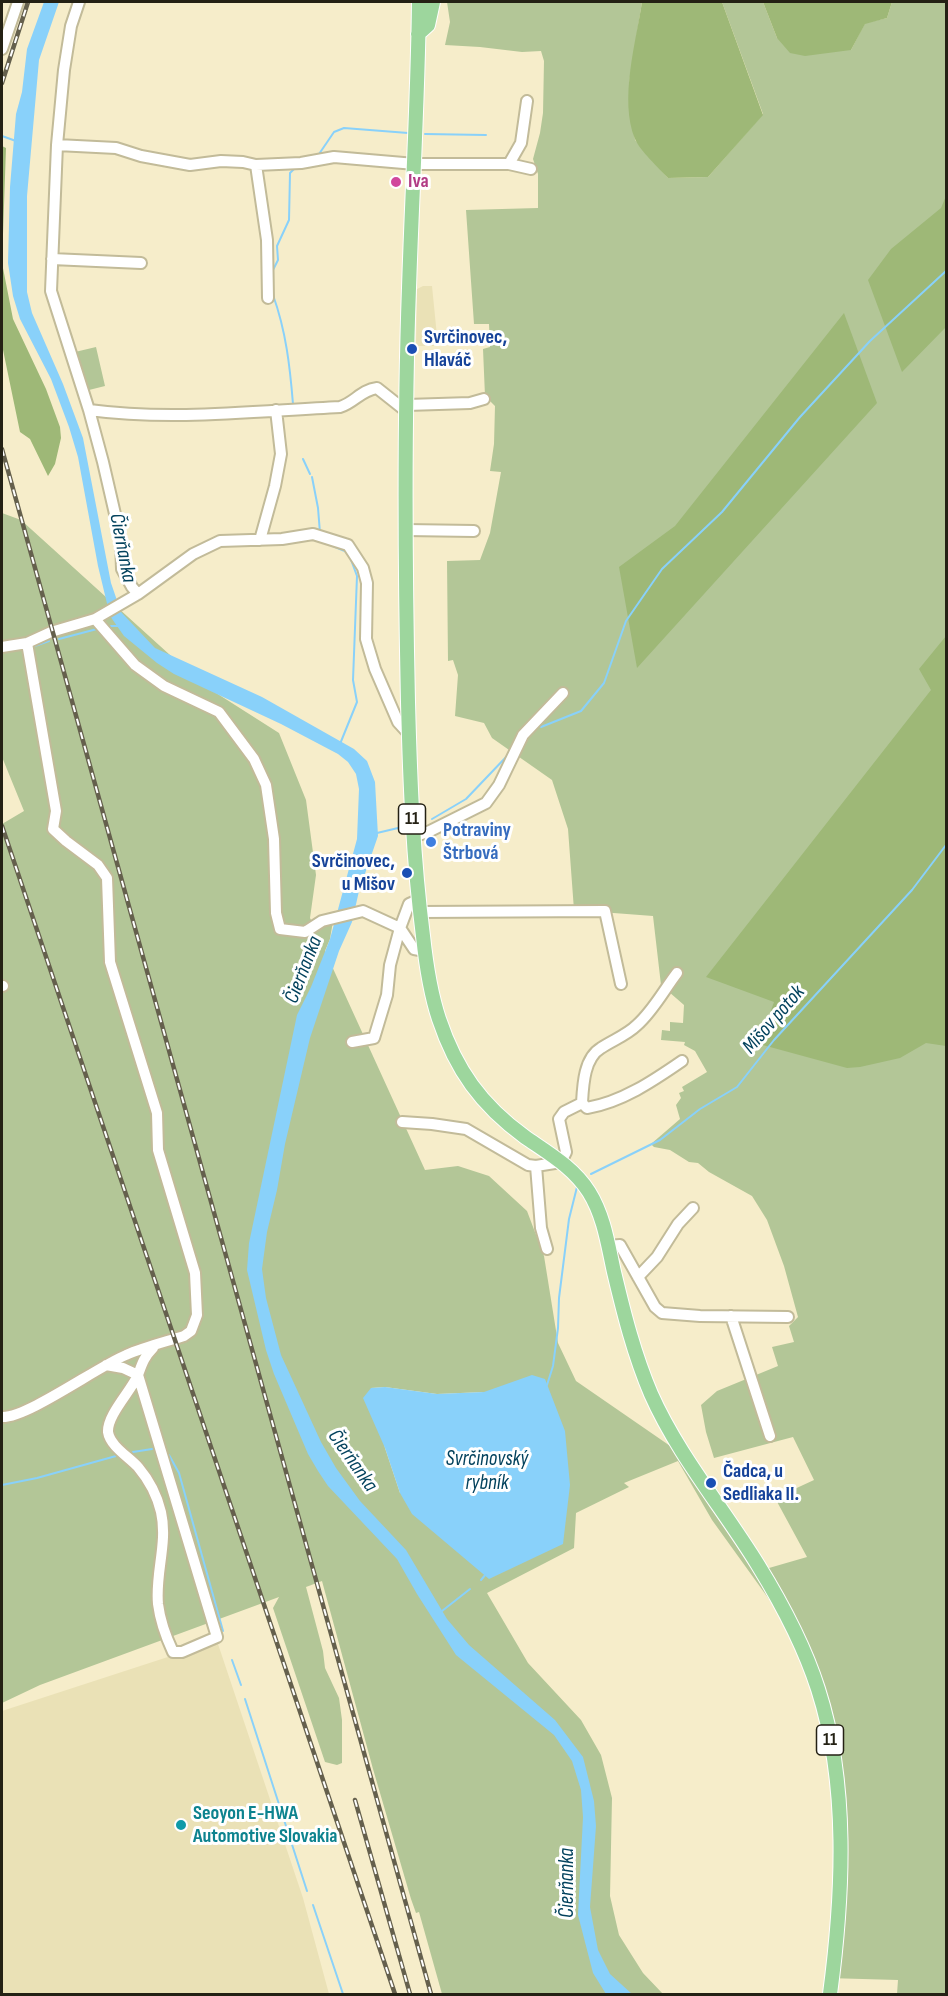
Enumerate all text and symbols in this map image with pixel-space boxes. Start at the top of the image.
place label: Iva [408,170,429,194]
marker: Iva [389,175,403,189]
place label: Svrčinovec, Hlaváč [424,326,507,373]
marker: Svrčinovec, Hlaváč [405,342,419,356]
water label: Čierňanka [103,511,141,585]
road number: 11 [398,804,426,834]
place label: Potraviny Štrbová [443,819,511,866]
marker: Potraviny Štrbová [424,835,438,849]
place label: Svrčinovec, u Mišov [312,850,395,897]
marker: Svrčinovec, u Mišov [400,866,414,880]
water label: Čierňanka [280,933,328,1007]
water label: Mišov potok [737,981,811,1059]
water label: Čierňanka [322,1425,382,1497]
water label: Svrčinovský rybník [446,1447,528,1497]
place label: Čadca, u Sedliaka II. [723,1460,799,1507]
marker: Čadca, u Sedliaka II. [704,1476,718,1490]
road number: 11 [816,1725,844,1755]
place label: Seoyon E-HWA Automotive Slovakia [193,1802,338,1849]
marker: Seoyon E-HWA Automotive Slovakia [174,1818,188,1832]
water label: Čierňanka [555,1848,581,1918]

